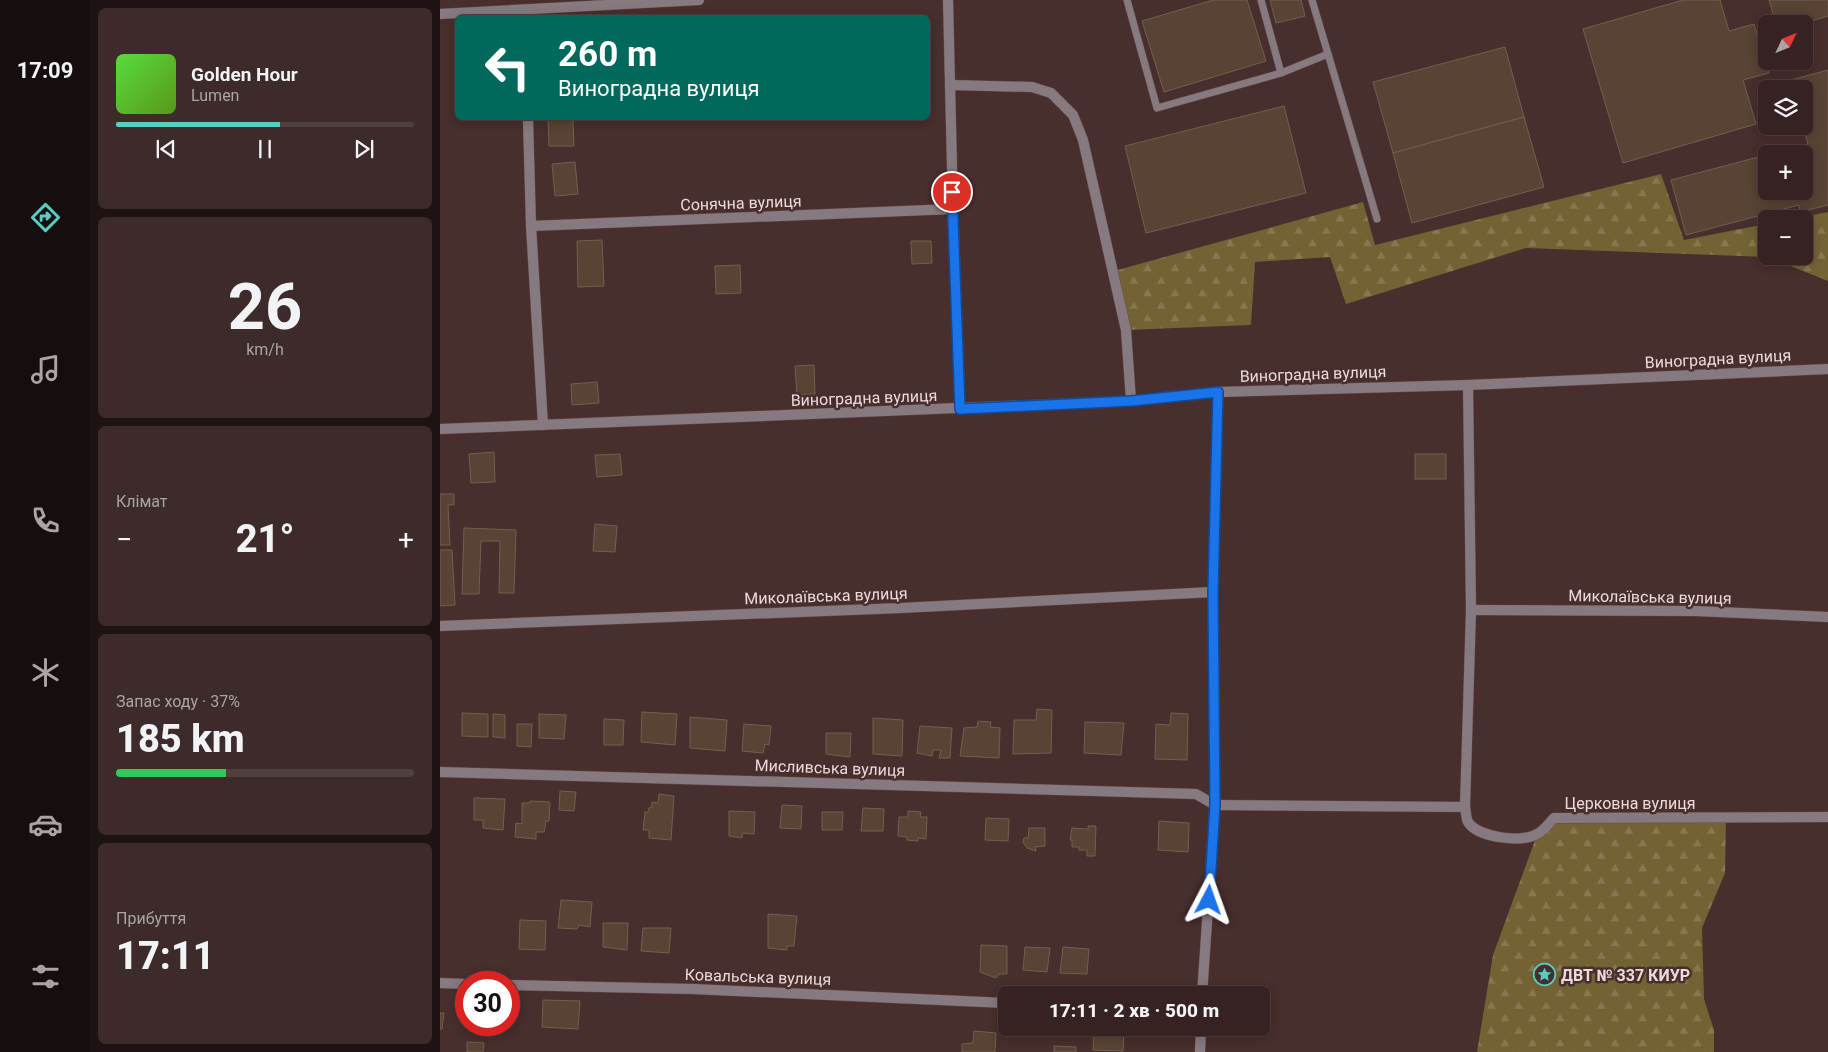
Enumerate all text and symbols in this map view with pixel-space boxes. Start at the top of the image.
north arrow [1758,15,1812,70]
map controls [1758,15,1813,265]
text: 260 m [558,34,657,75]
icon: left [475,35,540,100]
text: 17:09 [17,58,73,83]
text: Golden Hour [191,63,298,86]
text: Виноградна вулиця [558,76,760,101]
button: layers [1758,80,1813,135]
text: Lumen [191,86,239,105]
icon: previous [152,135,180,163]
icon: pause [251,135,279,163]
icon: next [350,135,378,163]
button: + [1758,145,1813,200]
pin [931,171,973,213]
icon: arrive [938,178,966,206]
street label: Сонячна вулиця [680,191,802,215]
icon: directions [28,200,63,235]
button: − [1758,210,1813,265]
text: 26 [228,269,302,345]
text: km/h [246,340,284,359]
street label: Виноградна вулиця [1644,346,1792,372]
icon: music [28,352,63,387]
street label: Виноградна вулиця [1239,362,1387,386]
street label: Виноградна вулиця [790,386,938,410]
text: Клімат [116,492,168,511]
icon: phone [28,503,63,538]
text: 21° [236,517,294,561]
text: − [116,523,132,556]
text: + [398,523,414,556]
street label: Миколаївська вулиця [744,584,908,608]
street label: Миколаївська вулиця [1568,586,1732,608]
icon: climate [28,655,63,690]
text: Запас ходу · 37% [116,692,240,711]
text: 185 km [116,717,245,761]
street label: Мисливська вулиця [754,756,906,780]
street label: Церковна вулиця [1565,794,1695,813]
icon: car [28,807,63,842]
position arrow [1182,873,1234,925]
text: Прибуття [116,909,186,928]
text: 17:11 [116,934,215,978]
icon: filters [28,959,63,994]
place icon: ДВТ № 337 КИУР [1533,963,1557,987]
street label: Ковальська вулиця [684,965,832,989]
place label: ДВТ № 337 КИУР [1561,966,1690,985]
speed limit sign: 30 [455,971,520,1036]
text: 17:11 · 2 хв · 500 m [1049,999,1219,1022]

